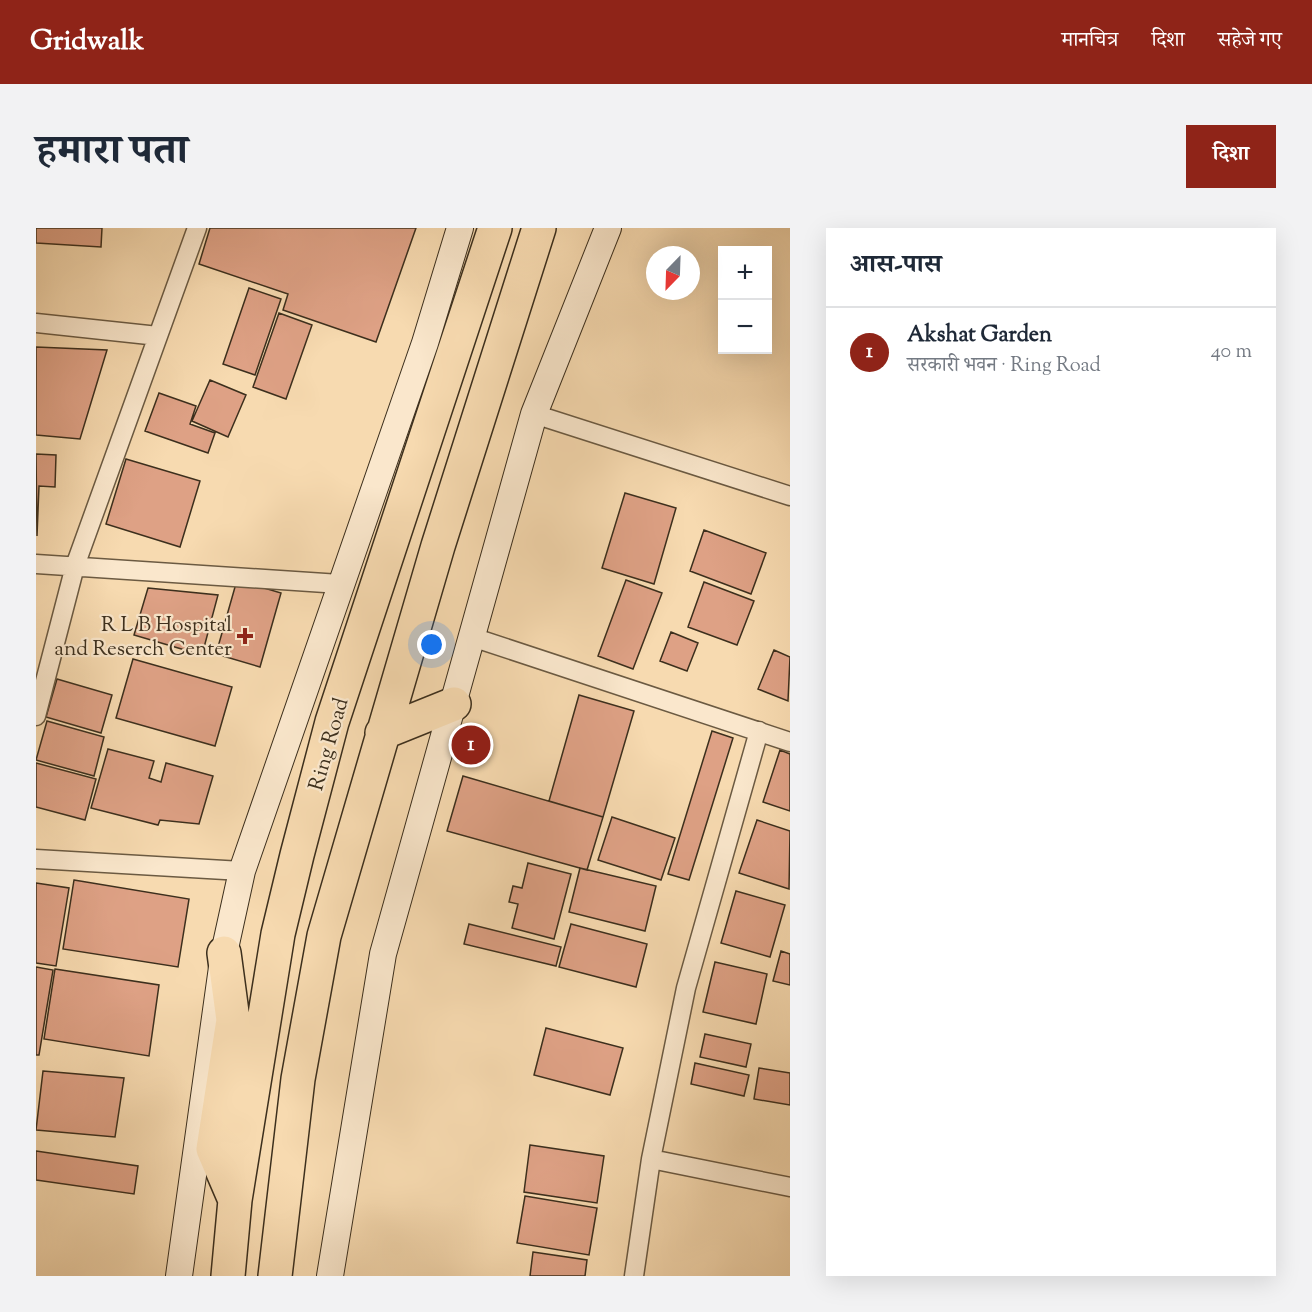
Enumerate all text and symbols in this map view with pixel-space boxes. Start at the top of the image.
text: Gridwalk [30,22,144,62]
text: मानचित्र [1061,26,1118,56]
text: दिशा [1151,26,1185,56]
text: सहेजे गए [1218,26,1282,56]
text: हमारा पता [36,123,188,183]
button: दिशा [1186,125,1276,188]
north arrow [646,246,700,300]
map controls [718,246,772,354]
button: + [718,246,772,300]
text: आस-पास [850,247,942,284]
button: − [718,300,772,354]
text: Akshat Garden [907,320,1052,352]
text: 1 [866,338,873,367]
text: 40 m [1211,338,1252,367]
text: सरकारी भवन · Ring Road [907,352,1101,381]
place label: R L B Hospital and Reserch Center [54,611,232,665]
marker: R L B Hospital and Reserch Center [236,627,254,645]
your location [417,630,446,659]
street label: Ring Road [302,695,357,794]
pin: 1 [452,722,490,768]

